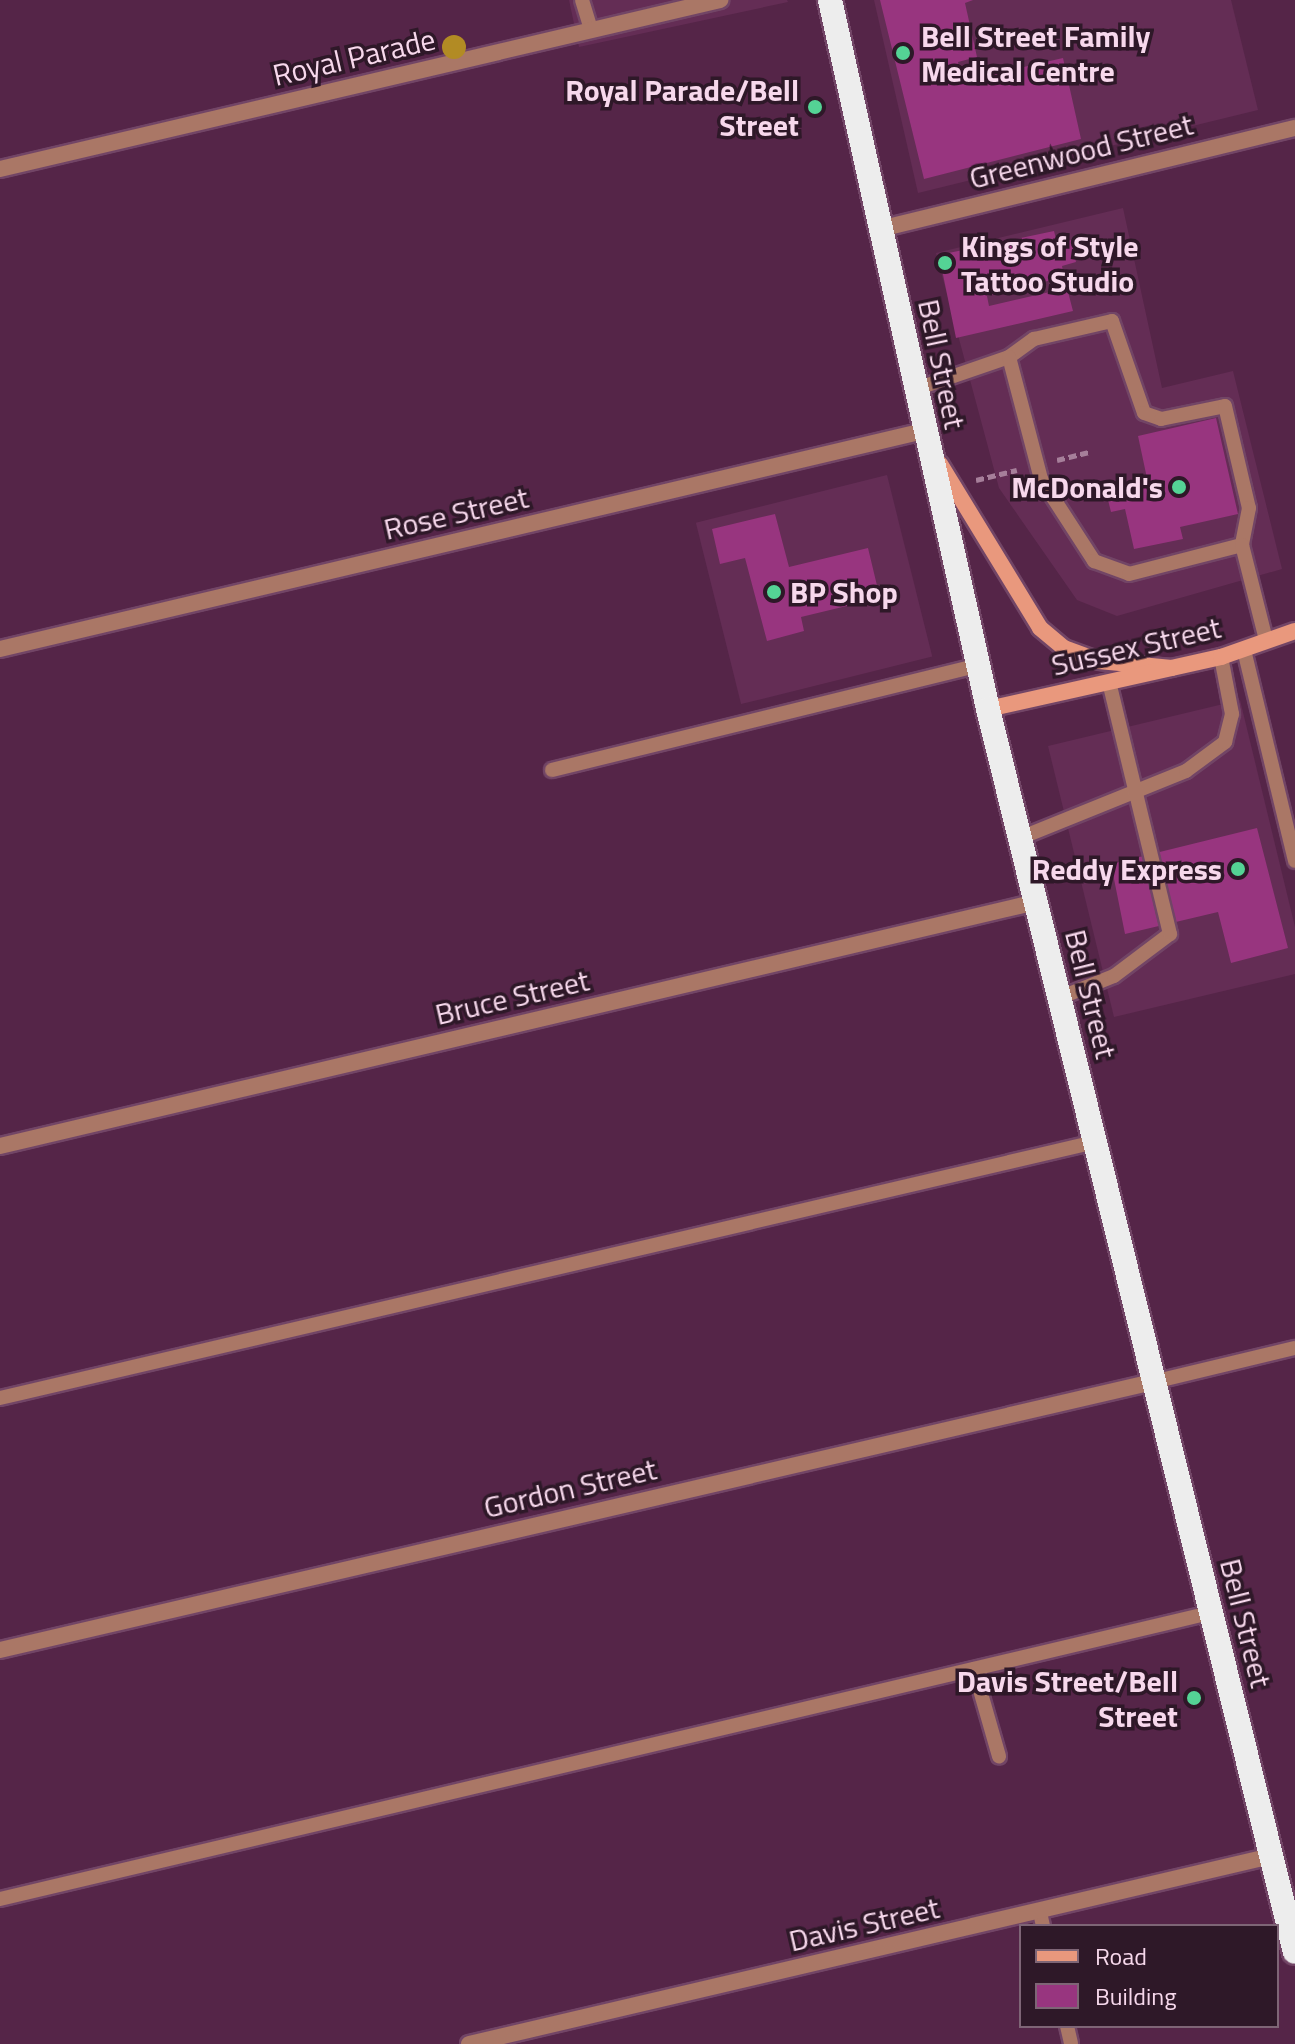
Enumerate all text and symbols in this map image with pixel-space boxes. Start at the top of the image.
place label: Bell Street Family Medical Centre [921,18,1150,88]
street label: Royal Parade [269,21,439,93]
marker: Bell Street Family Medical Centre [892,42,914,64]
place label: Royal Parade/Bell Street [565,72,799,142]
marker: Royal Parade/Bell Street [806,98,824,116]
street label: Greenwood Street [966,106,1196,196]
place label: Kings of Style Tattoo Studio [961,228,1139,298]
marker: Kings of Style Tattoo Studio [936,254,954,272]
street label: Bell Street [911,296,973,432]
place label: McDonald's [1011,469,1163,505]
marker: McDonald's [1170,478,1188,496]
street label: Rose Street [380,479,532,547]
place label: BP Shop [790,574,898,610]
marker: BP Shop [765,583,783,601]
street label: Sussex Street [1048,609,1224,683]
place label: Reddy Express [1032,851,1222,887]
marker: Reddy Express [1229,860,1247,878]
street label: Bell Street [1058,926,1124,1062]
street label: Bruce Street [432,962,592,1032]
street label: Gordon Street [480,1451,660,1525]
street label: Bell Street [1213,1555,1279,1691]
place label: Davis Street/Bell Street [957,1663,1178,1734]
marker: Davis Street/Bell Street [1185,1689,1203,1707]
street label: Davis Street [785,1889,943,1959]
legend [1019,1924,1279,2028]
text: Road [1095,1938,1147,1974]
text: Building [1095,1978,1177,2014]

